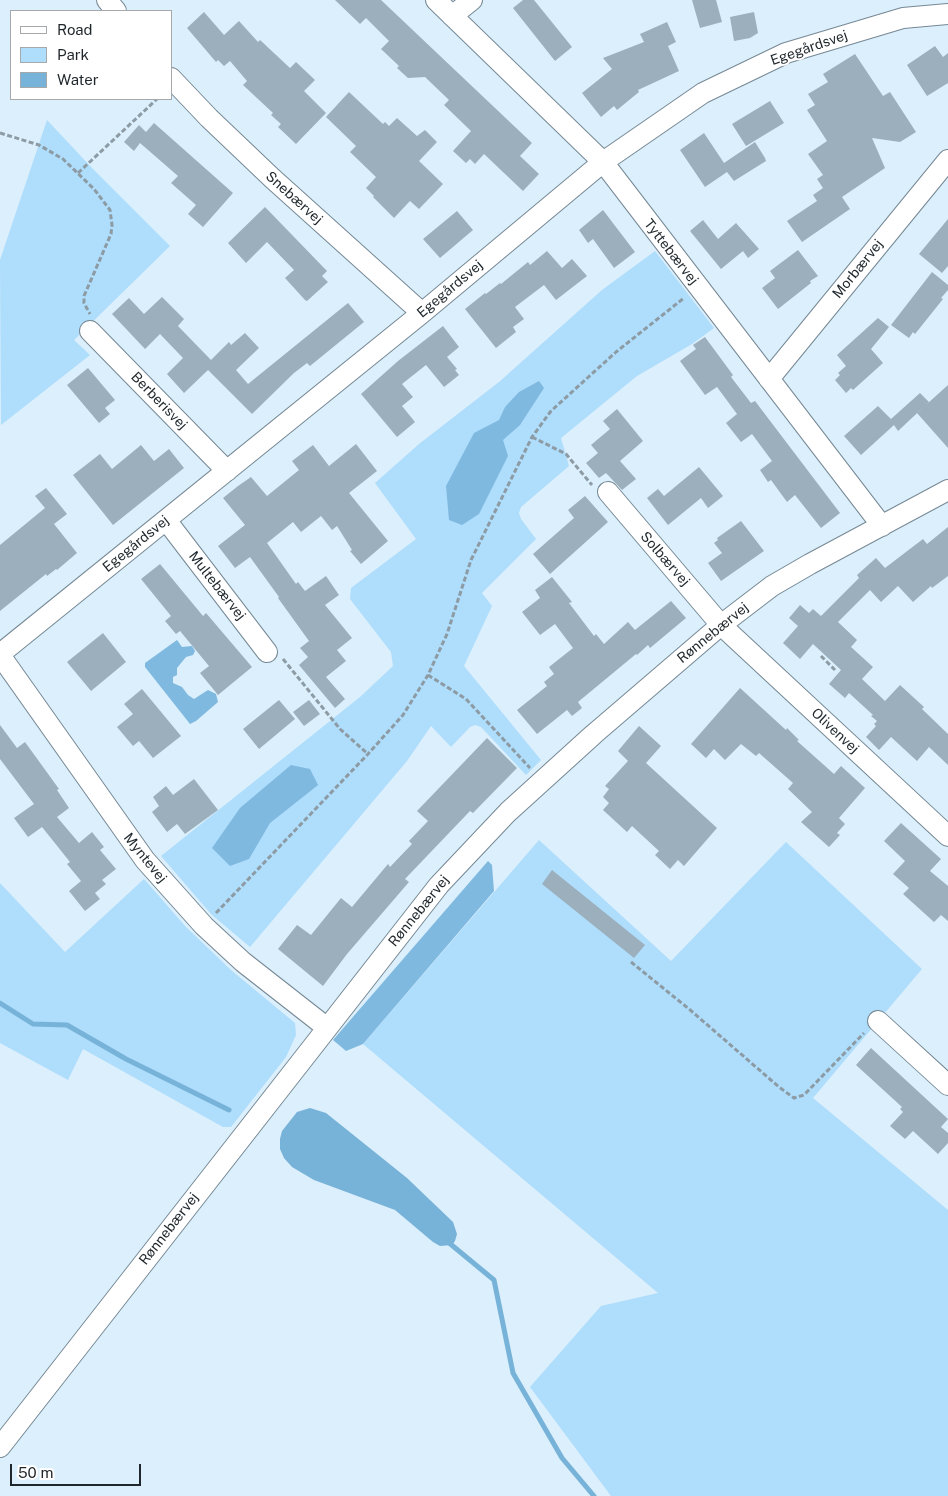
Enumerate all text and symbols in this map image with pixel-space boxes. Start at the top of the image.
legend [10,10,172,100]
text: Road [57,21,93,38]
street label: Egegårdsvej [768,27,850,69]
text: Park [57,46,89,63]
text: Water [57,71,99,88]
street label: Snebærvej [262,168,326,228]
street label: Tyttebærvej [640,216,702,288]
street label: Morbærvej [829,236,887,302]
street label: Egegårdsvej [414,257,486,321]
street label: Berberisvej [127,369,191,433]
street label: Egegårdsvej [99,512,173,576]
street label: Solbærvej [637,528,693,590]
street label: Multebærvej [185,548,249,624]
street label: Rønnebærvej [674,599,752,667]
street label: Olivenvej [808,705,862,757]
street label: Myntevej [120,830,170,886]
street label: Rønnebærvej [385,872,453,950]
street label: Rønnebærvej [136,1190,202,1268]
scale bar [12,1454,144,1486]
text: 50 m [18,1464,53,1481]

